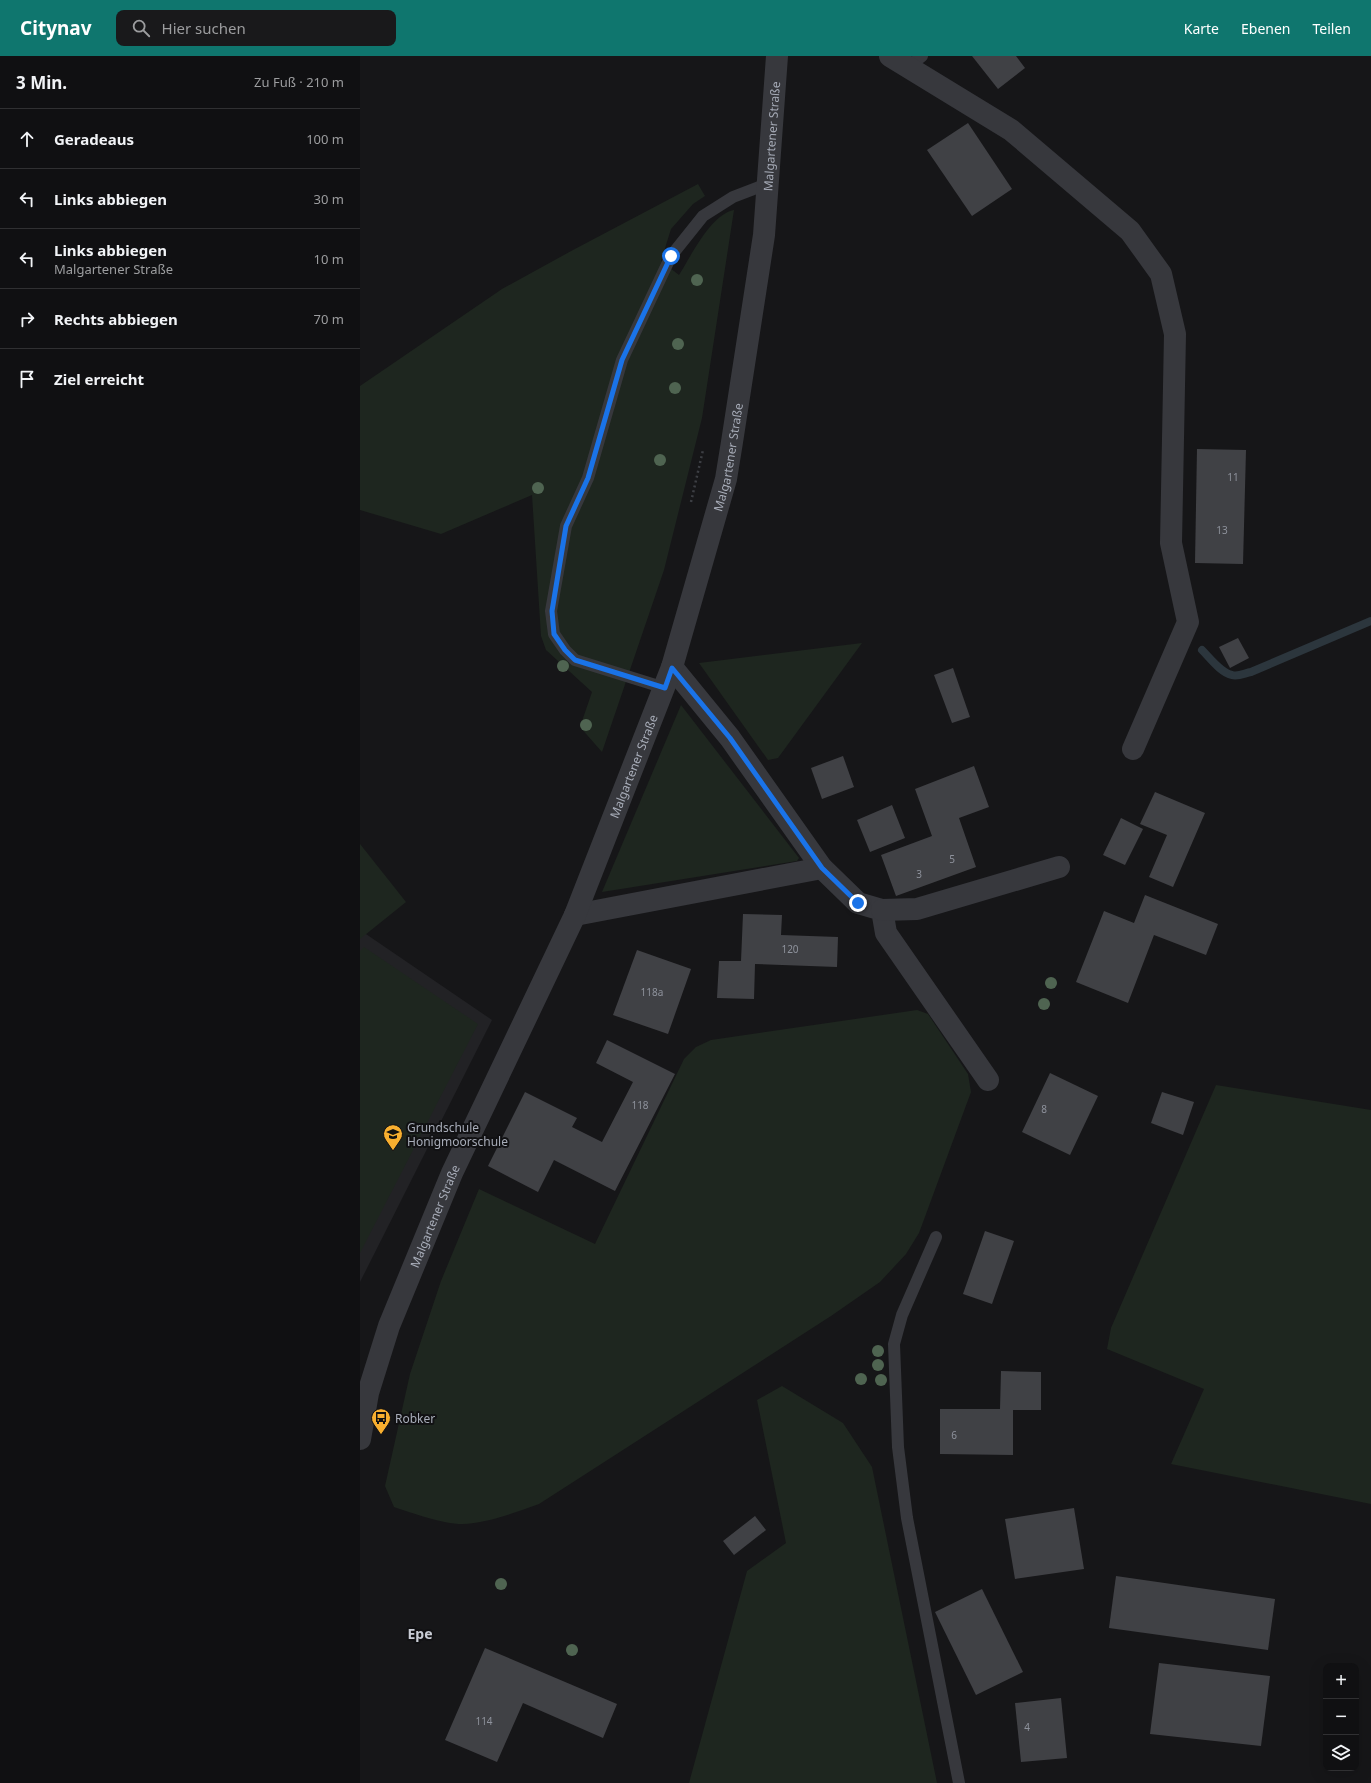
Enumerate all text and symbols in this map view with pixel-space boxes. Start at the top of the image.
search box [116,10,396,46]
text: Citynav [20,15,92,41]
icon: search [130,17,152,39]
text: Hier suchen [162,18,246,38]
text: Karte [1184,19,1219,38]
text: Ebenen [1241,19,1291,38]
text: Teilen [1313,19,1351,38]
text: 3 Min. [16,71,67,94]
text: Zu Fuß · 210 m [254,73,344,91]
street label: Malgartener Straße [759,81,784,192]
icon: ahead [16,128,38,150]
text: Geradeaus [54,129,134,149]
text: 100 m [306,130,344,148]
icon: left [16,188,38,210]
text: Links abbiegen [54,189,167,209]
text: 30 m [314,190,344,208]
text: Links abbiegen [54,240,167,260]
route start [662,247,680,265]
icon: left [16,248,38,270]
text: 10 m [314,250,344,268]
text: Malgartener Straße [54,260,173,278]
icon: right [16,308,38,330]
text: Rechts abbiegen [54,309,178,329]
text: 70 m [314,310,344,328]
icon: arrive [16,368,38,390]
text: Ziel erreicht [54,369,144,389]
street label: Malgartener Straße [709,402,746,513]
house number: 11 [1227,470,1239,484]
house number: 13 [1216,523,1228,537]
street label: Malgartener Straße [605,712,661,820]
house number: 5 [949,852,955,866]
house number: 3 [916,867,922,881]
route end [849,894,867,912]
house number: 120 [781,942,799,956]
house number: 118a [641,985,663,999]
house number: 118 [631,1098,649,1112]
house number: 8 [1041,1102,1047,1116]
place label: Grundschule Honigmoorschule [407,1119,508,1150]
school or university icon: Grundschule Honigmoorschule [382,1123,404,1151]
street label: Malgartener Straße [406,1161,463,1270]
bus stop icon: Robker [370,1407,392,1435]
place label: Robker [395,1410,435,1427]
house number: 6 [951,1428,957,1442]
district label: Epe [407,1624,433,1643]
map controls [1323,1663,1359,1771]
button: + [1323,1663,1359,1699]
button: − [1323,1699,1359,1735]
house number: 114 [475,1714,493,1728]
house number: 4 [1024,1720,1030,1734]
button: layers [1323,1735,1359,1771]

